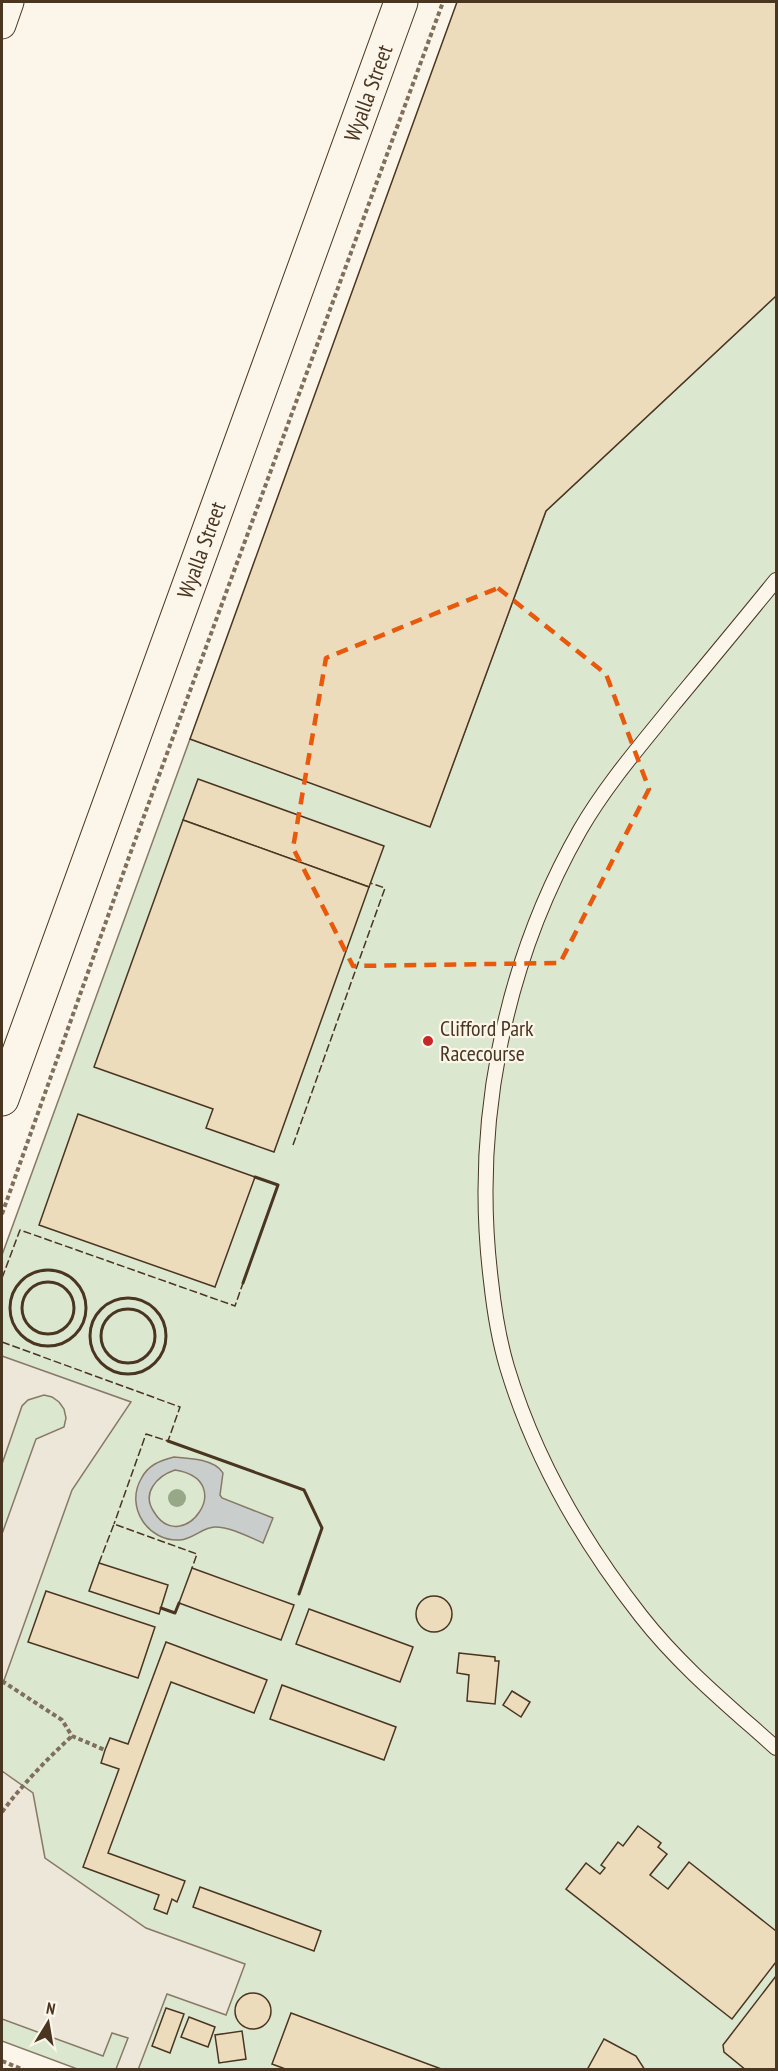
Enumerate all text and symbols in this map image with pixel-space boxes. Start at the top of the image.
street label: Wyalla Street [338,41,398,145]
street label: Wyalla Street [171,498,231,602]
place label: Clifford Park Racecourse [440,1014,534,1067]
marker: Clifford Park Racecourse [421,1034,435,1048]
north arrow [18,1993,78,2053]
text: N [45,1998,57,2019]

